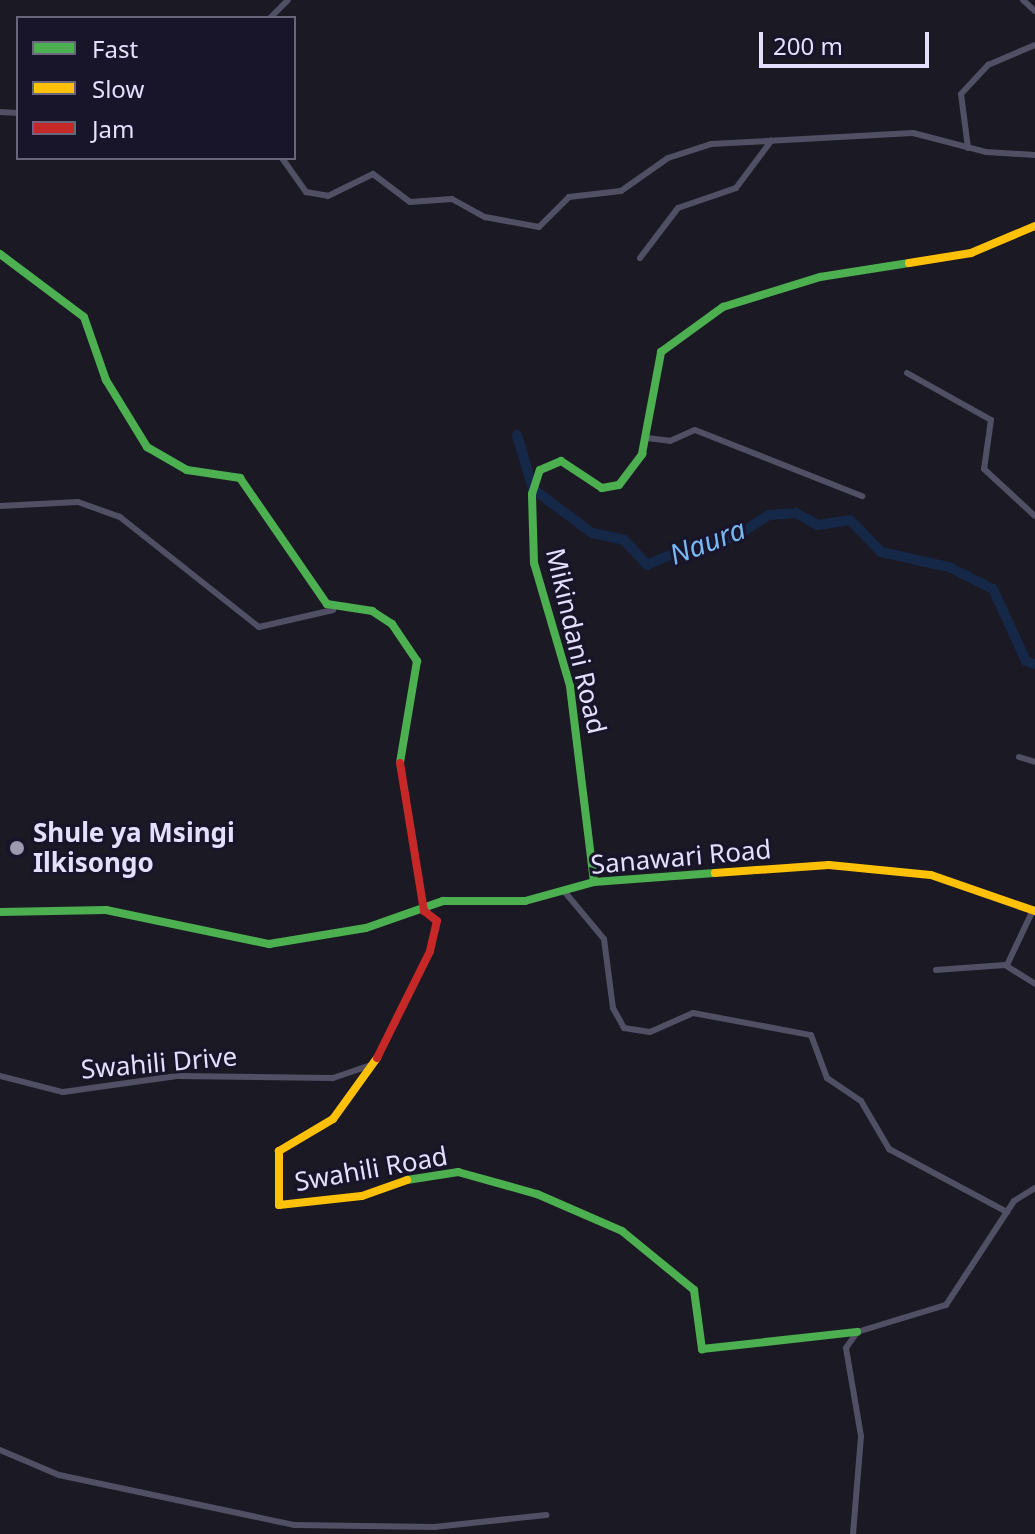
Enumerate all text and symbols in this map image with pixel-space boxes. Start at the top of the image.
legend [16,16,296,160]
scale bar [763,16,933,66]
text: 200 m [773,29,843,62]
text: Fast [92,32,138,65]
text: Slow [92,72,144,105]
text: Jam [92,112,134,145]
water label: Naura [664,511,750,571]
street label: Mikindani Road [539,545,613,737]
place label: Shule ya Msingi Ilkisongo [33,817,235,878]
street label: Sanawari Road [589,834,773,880]
marker: Shule ya Msingi Ilkisongo [8,839,26,857]
street label: Swahili Drive [80,1041,238,1085]
street label: Swahili Road [292,1140,450,1198]

